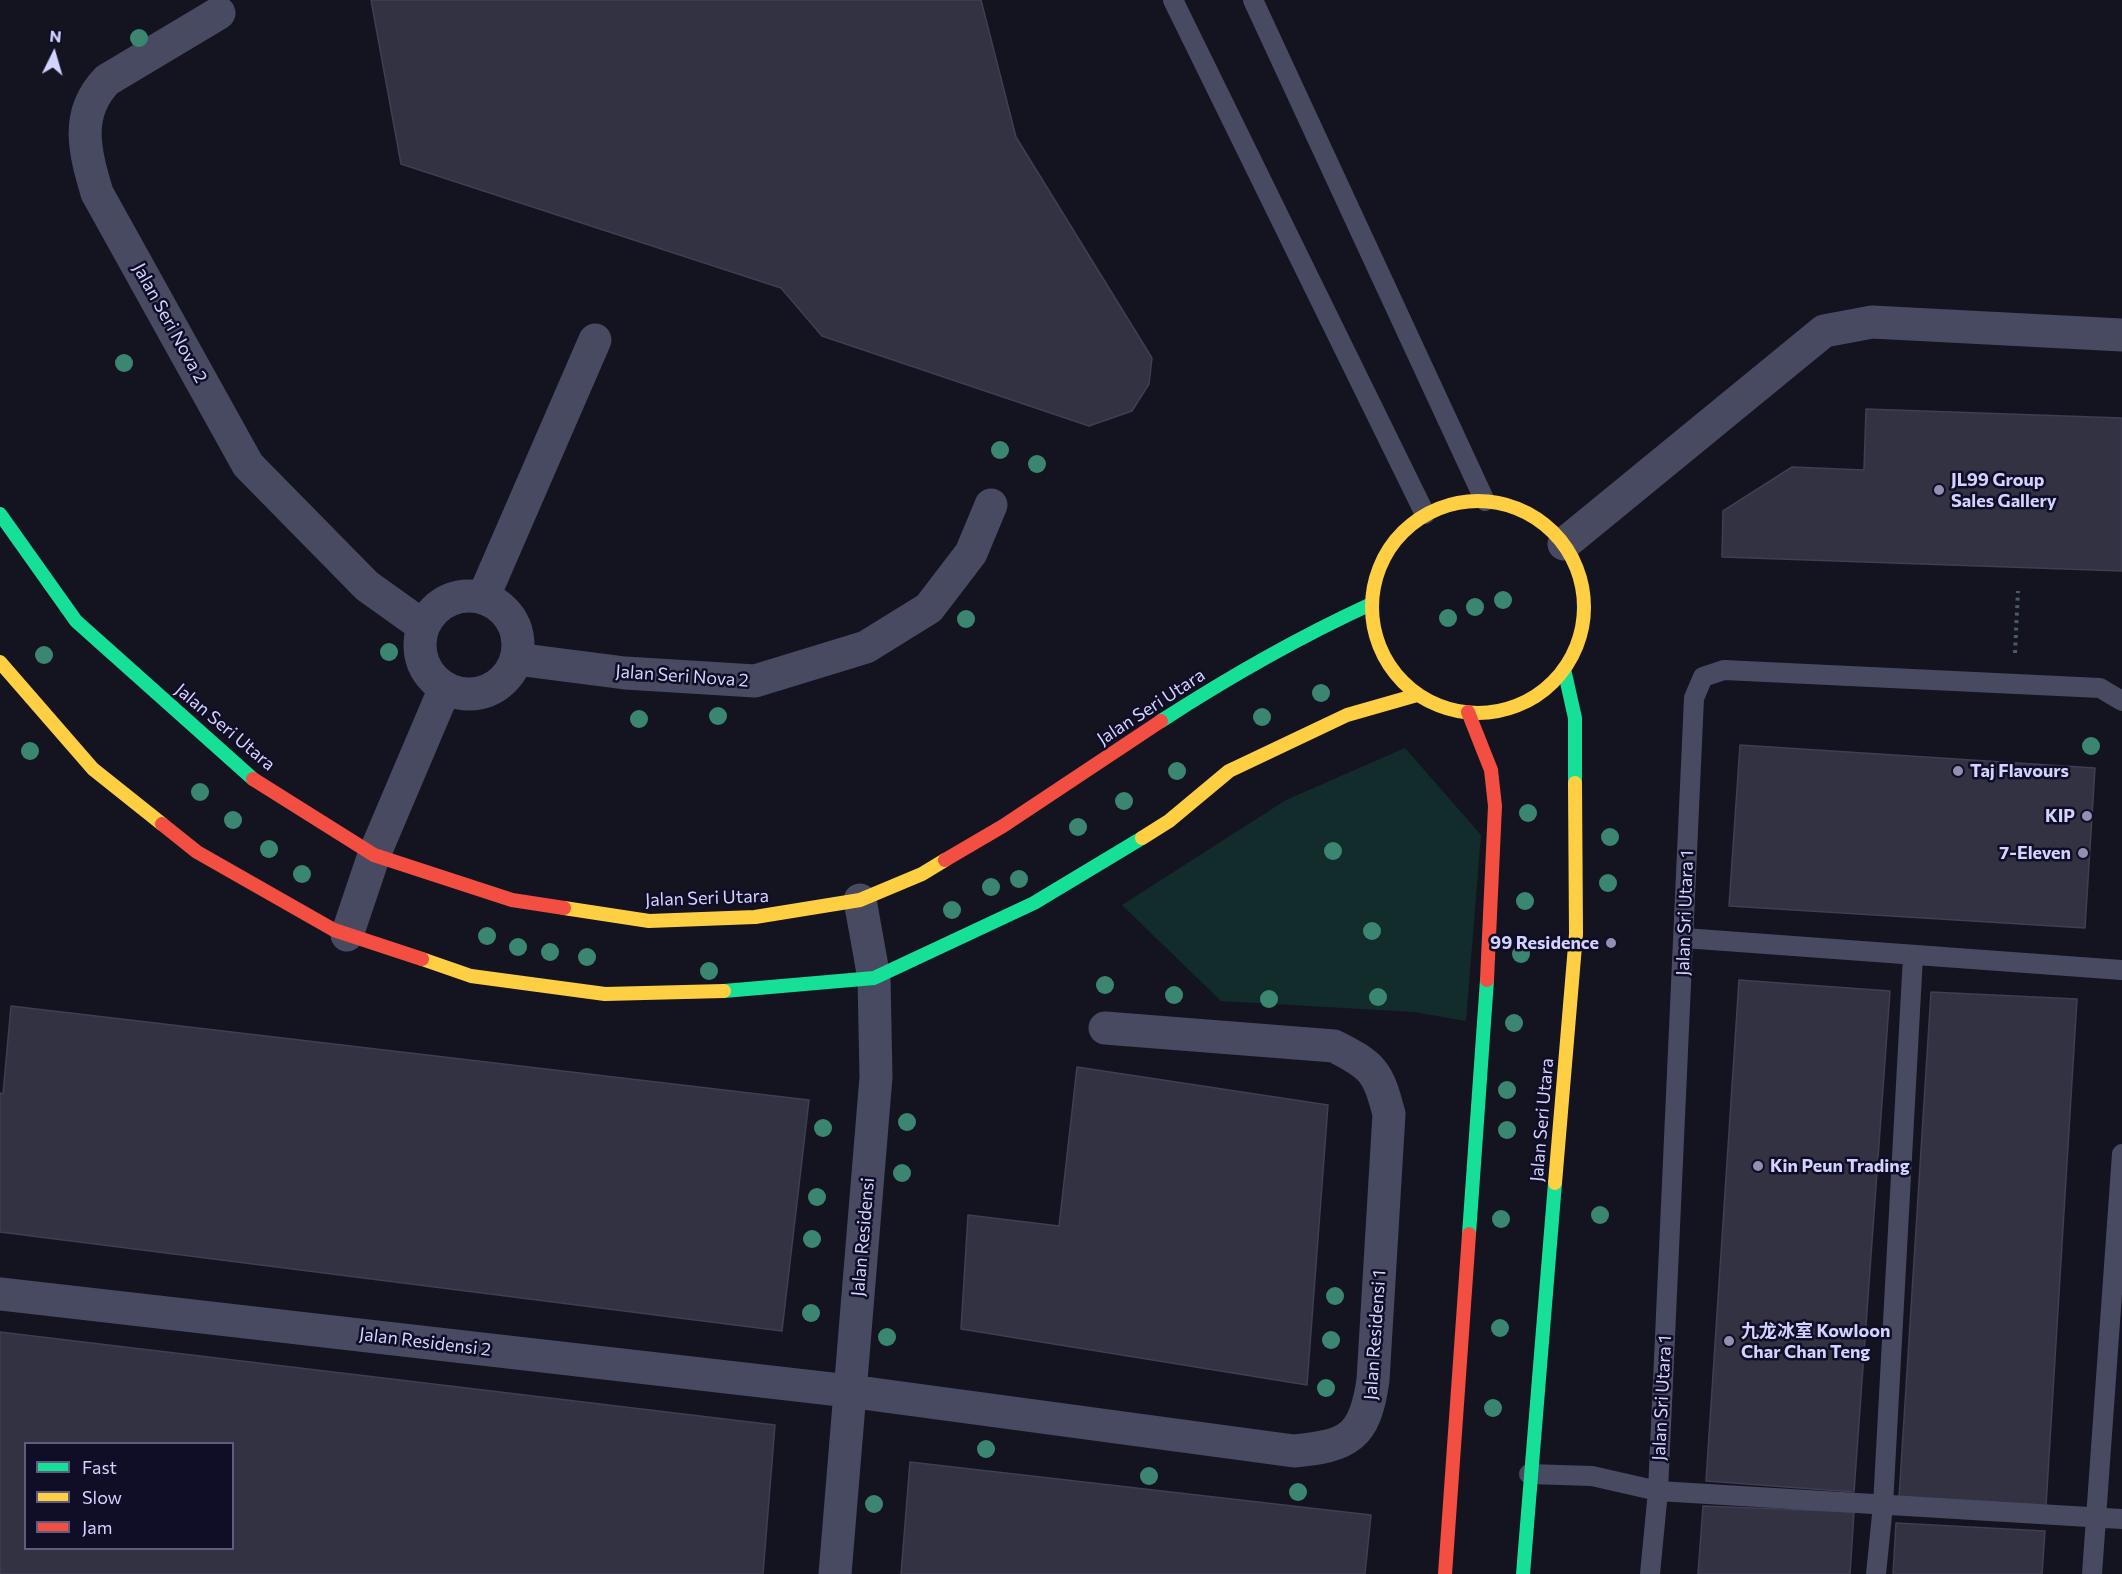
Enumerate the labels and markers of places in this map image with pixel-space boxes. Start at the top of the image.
place label: JL99 Group Sales Gallery [1951,469,2057,512]
marker: JL99 Group Sales Gallery [1932,483,1946,497]
place label: Taj Flavours [1970,760,2069,782]
marker: Taj Flavours [1951,764,1965,778]
place label: KIP [2045,805,2075,827]
marker: KIP [2080,809,2094,823]
place label: 7-Eleven [1999,842,2071,864]
marker: 7-Eleven [2076,846,2090,860]
place label: 99 Residence [1490,932,1599,954]
marker: 99 Residence [1604,936,1618,950]
place label: Kin Peun Trading [1770,1155,1910,1177]
marker: Kin Peun Trading [1751,1159,1765,1173]
place label: 九龙冰室 Kowloon Char Chan Teng [1741,1320,1890,1362]
marker: 九龙冰室 Kowloon Char Chan Teng [1722,1334,1736,1348]

